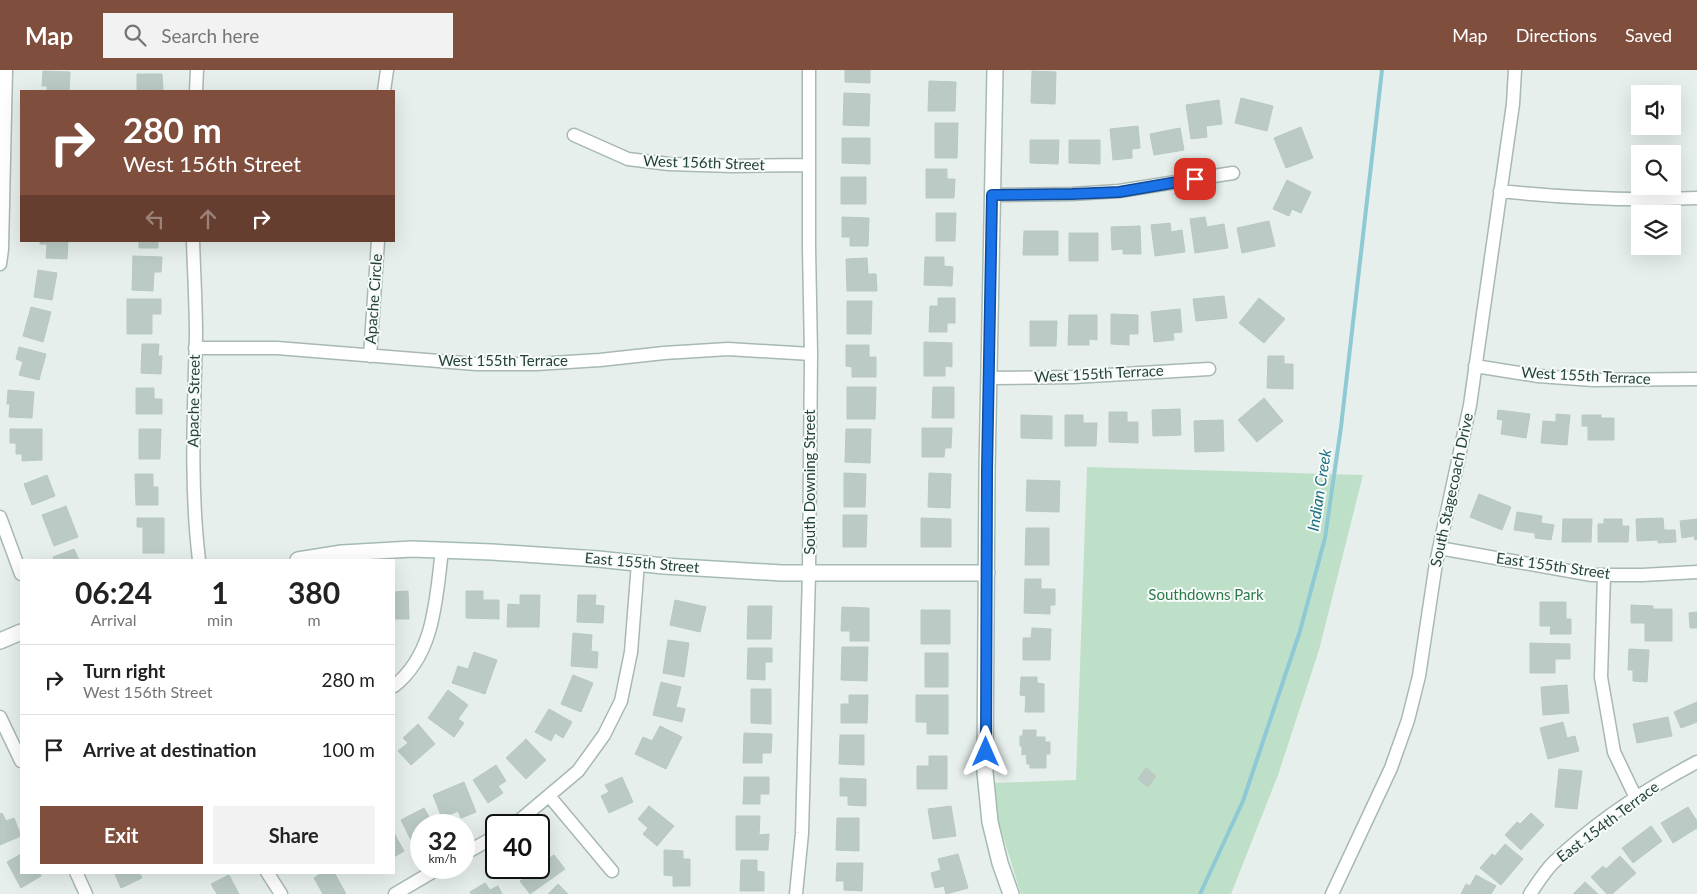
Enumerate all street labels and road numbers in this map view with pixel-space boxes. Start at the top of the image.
street label: West 156th Street [643,151,766,173]
street label: Apache Circle [361,253,385,345]
street label: West 155th Terrace [438,351,568,369]
street label: Apache Street [183,354,203,448]
street label: West 155th Terrace [1034,361,1164,385]
street label: West 155th Terrace [1521,363,1651,387]
street label: South Downing Street [800,409,818,555]
street label: South Stagecoach Drive [1426,411,1476,568]
street label: East 155th Street [584,548,701,576]
street label: East 155th Street [1495,548,1612,582]
street label: East 154th Terrace [1553,777,1662,865]

